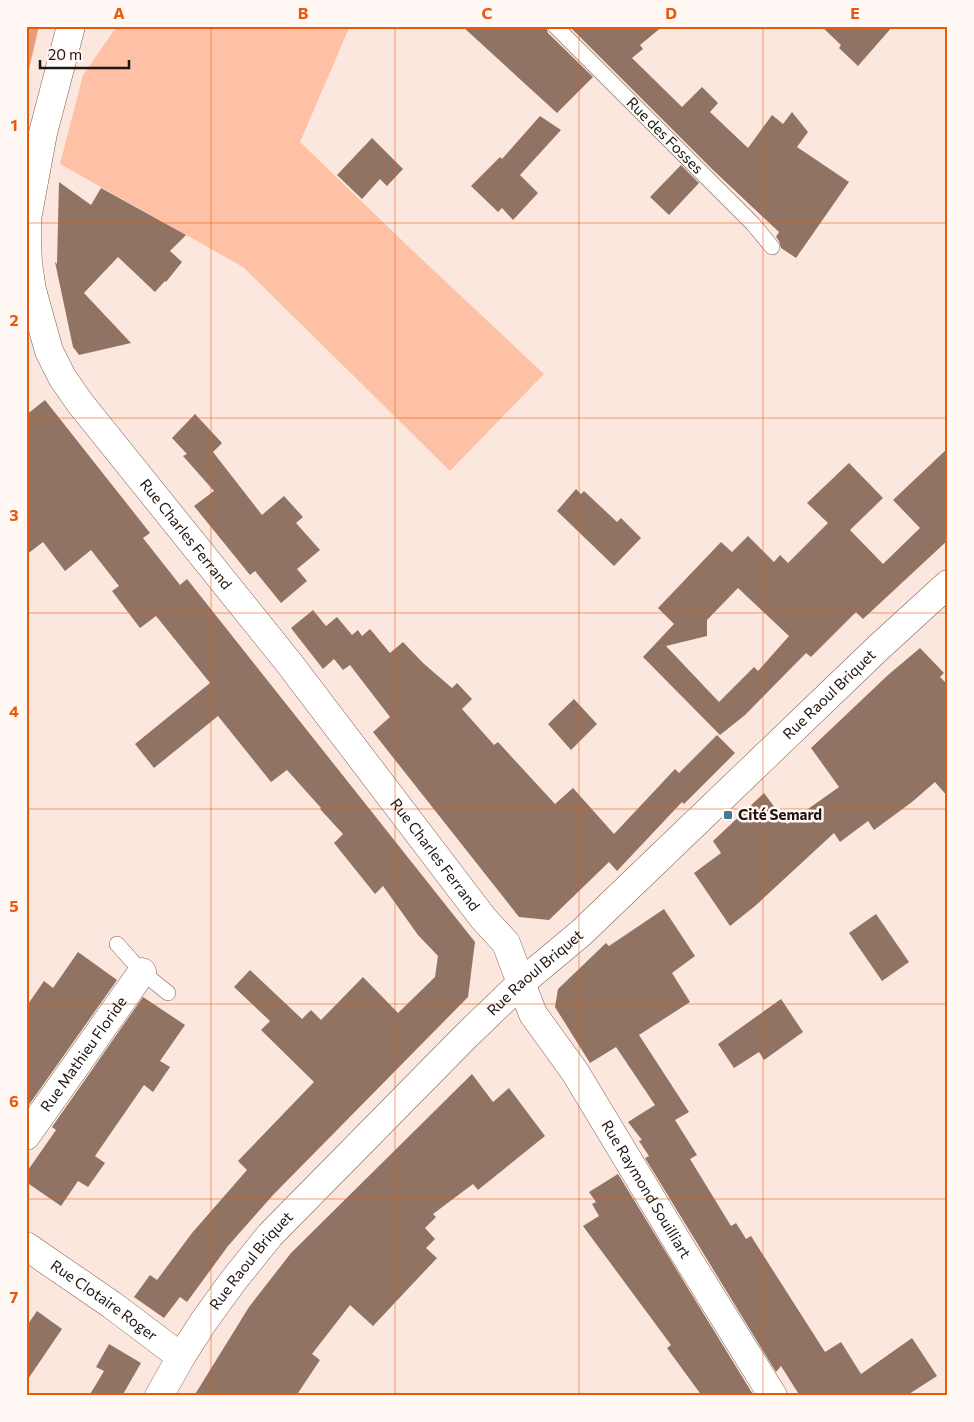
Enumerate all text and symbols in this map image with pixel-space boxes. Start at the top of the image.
text: A [113,3,125,22]
text: B [298,3,309,22]
text: C [482,3,493,22]
text: D [665,3,677,22]
text: E [850,3,860,22]
scale bar [40,38,129,70]
text: 20 m [48,45,82,63]
street label: Rue des Fosses [623,93,707,177]
text: 1 [10,115,18,134]
text: 2 [9,310,19,329]
street label: Rue Charles Ferrand [137,475,236,593]
text: 3 [9,505,19,524]
street label: Rue Raoul Briquet [779,645,879,743]
text: 4 [9,701,19,720]
street label: Rue Charles Ferrand [387,794,484,914]
place label: Cité Semard [738,805,822,823]
marker: Cité Semard [722,809,734,821]
text: 5 [9,896,19,915]
street label: Rue Raoul Briquet [483,925,586,1019]
street label: Rue Mathieu Floride [36,993,130,1115]
text: 6 [9,1091,19,1110]
street label: Rue Raymond Souilliart [598,1116,695,1261]
street label: Rue Raoul Briquet [205,1207,296,1313]
street label: Rue Clotaire Roger [47,1256,161,1344]
text: 7 [10,1287,19,1306]

